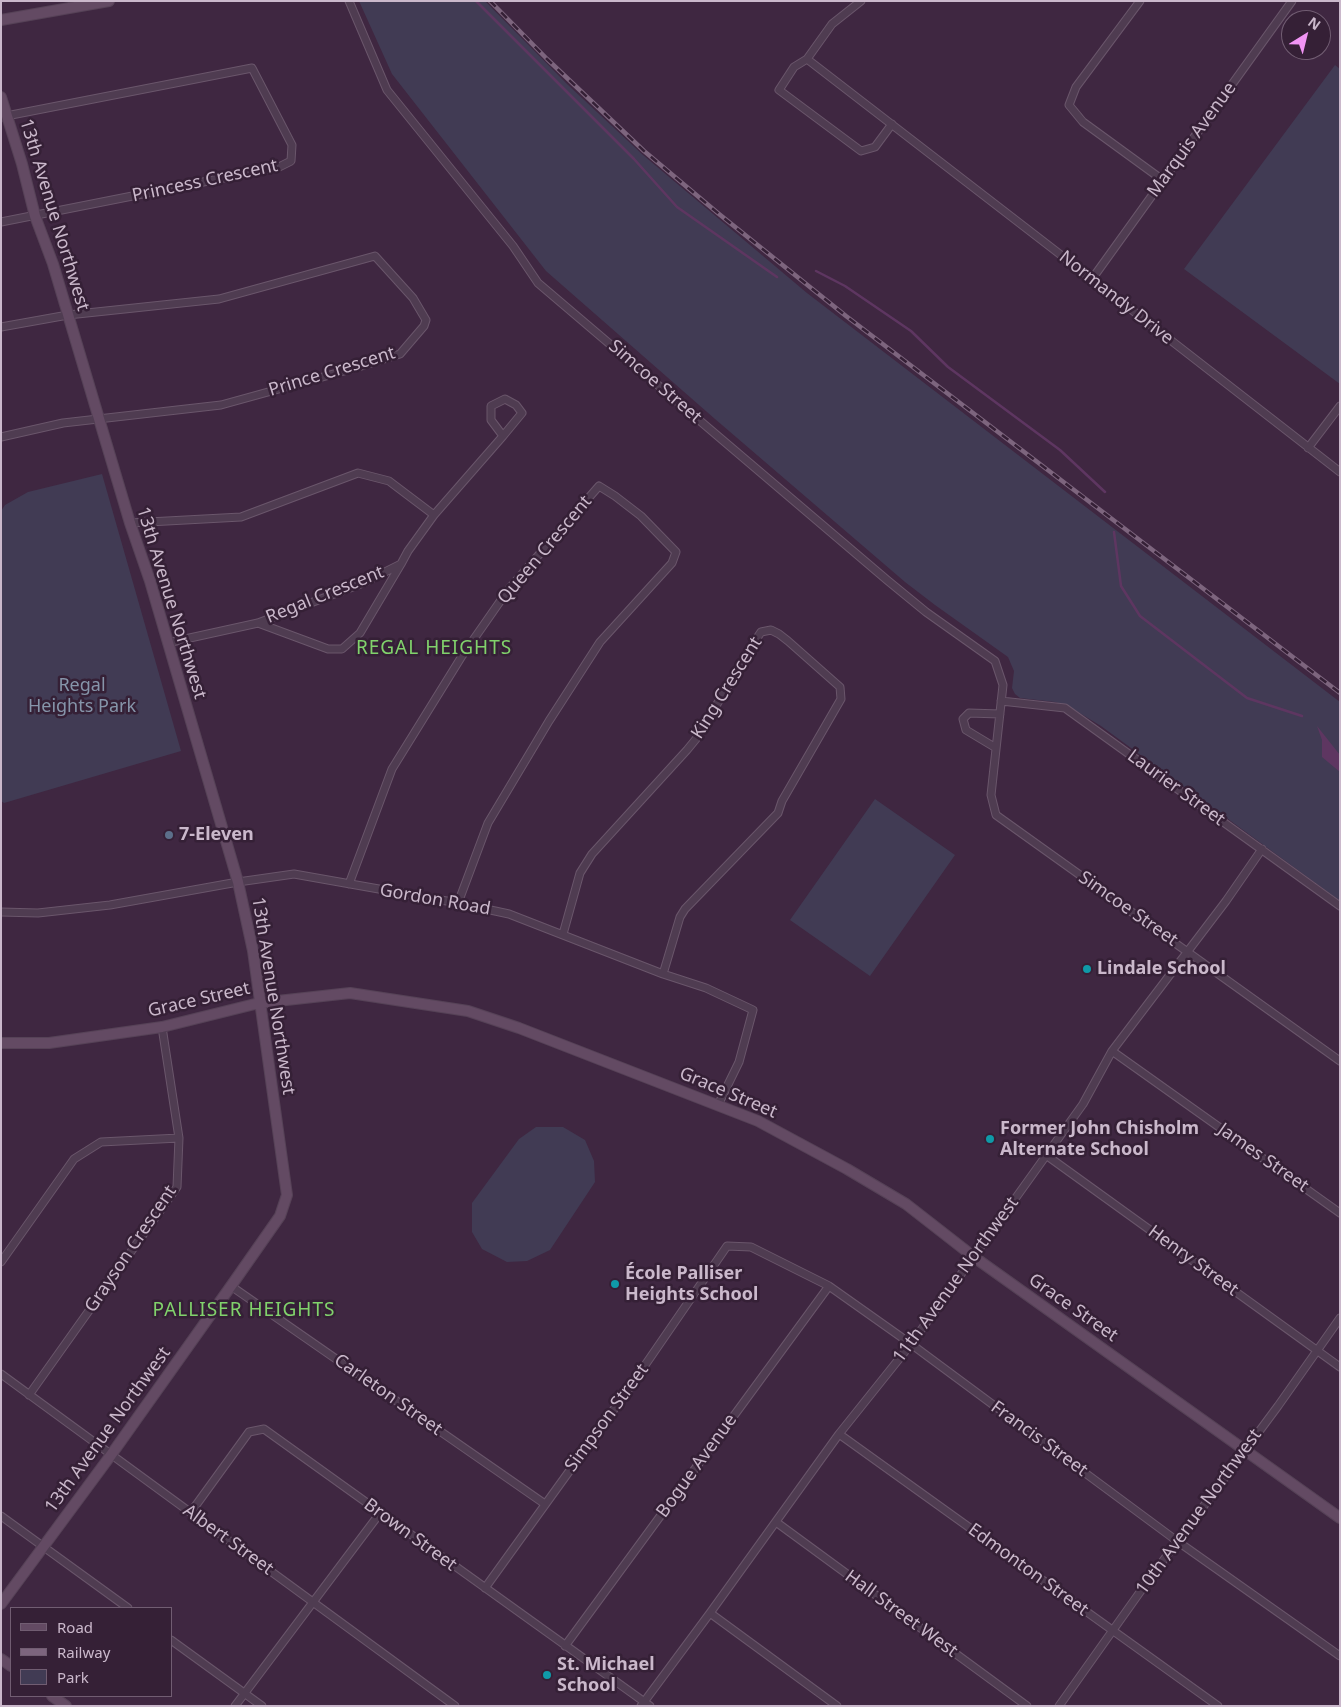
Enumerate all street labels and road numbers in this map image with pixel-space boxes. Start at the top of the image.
street label: Marquis Avenue [1143,78,1241,202]
street label: 13th Avenue Northwest [14,116,94,314]
street label: Princess Crescent [130,155,280,207]
street label: Normandy Drive [1054,247,1178,349]
street label: Simcoe Street [604,336,706,428]
street label: Prince Crescent [266,342,398,402]
street label: Queen Crescent [493,491,597,609]
street label: 13th Avenue Northwest [131,504,211,702]
street label: Regal Crescent [263,561,387,629]
street label: King Crescent [687,633,767,743]
street label: Laurier Street [1123,745,1229,831]
street label: Simcoe Street [1074,867,1182,951]
street label: Gordon Road [378,880,492,920]
street label: 13th Avenue Northwest [247,896,299,1096]
street label: Grace Street [146,978,252,1022]
street label: Grace Street [676,1063,780,1123]
street label: James Street [1214,1119,1312,1197]
street label: Grayson Crescent [81,1181,181,1317]
street label: 11th Avenue Northwest [889,1193,1023,1367]
street label: Henry Street [1144,1221,1242,1301]
street label: Grace Street [1024,1269,1122,1347]
street label: 13th Avenue Northwest [41,1343,175,1517]
street label: Carleton Street [330,1350,446,1440]
street label: Simpson Street [561,1360,653,1476]
street label: Francis Street [986,1397,1092,1481]
street label: Bogue Avenue [652,1410,742,1522]
street label: 10th Avenue Northwest [1132,1425,1266,1599]
street label: Brown Street [359,1494,461,1576]
street label: Albert Street [179,1500,277,1580]
street label: Edmonton Street [964,1519,1092,1621]
street label: Hall Street West [840,1566,962,1662]

